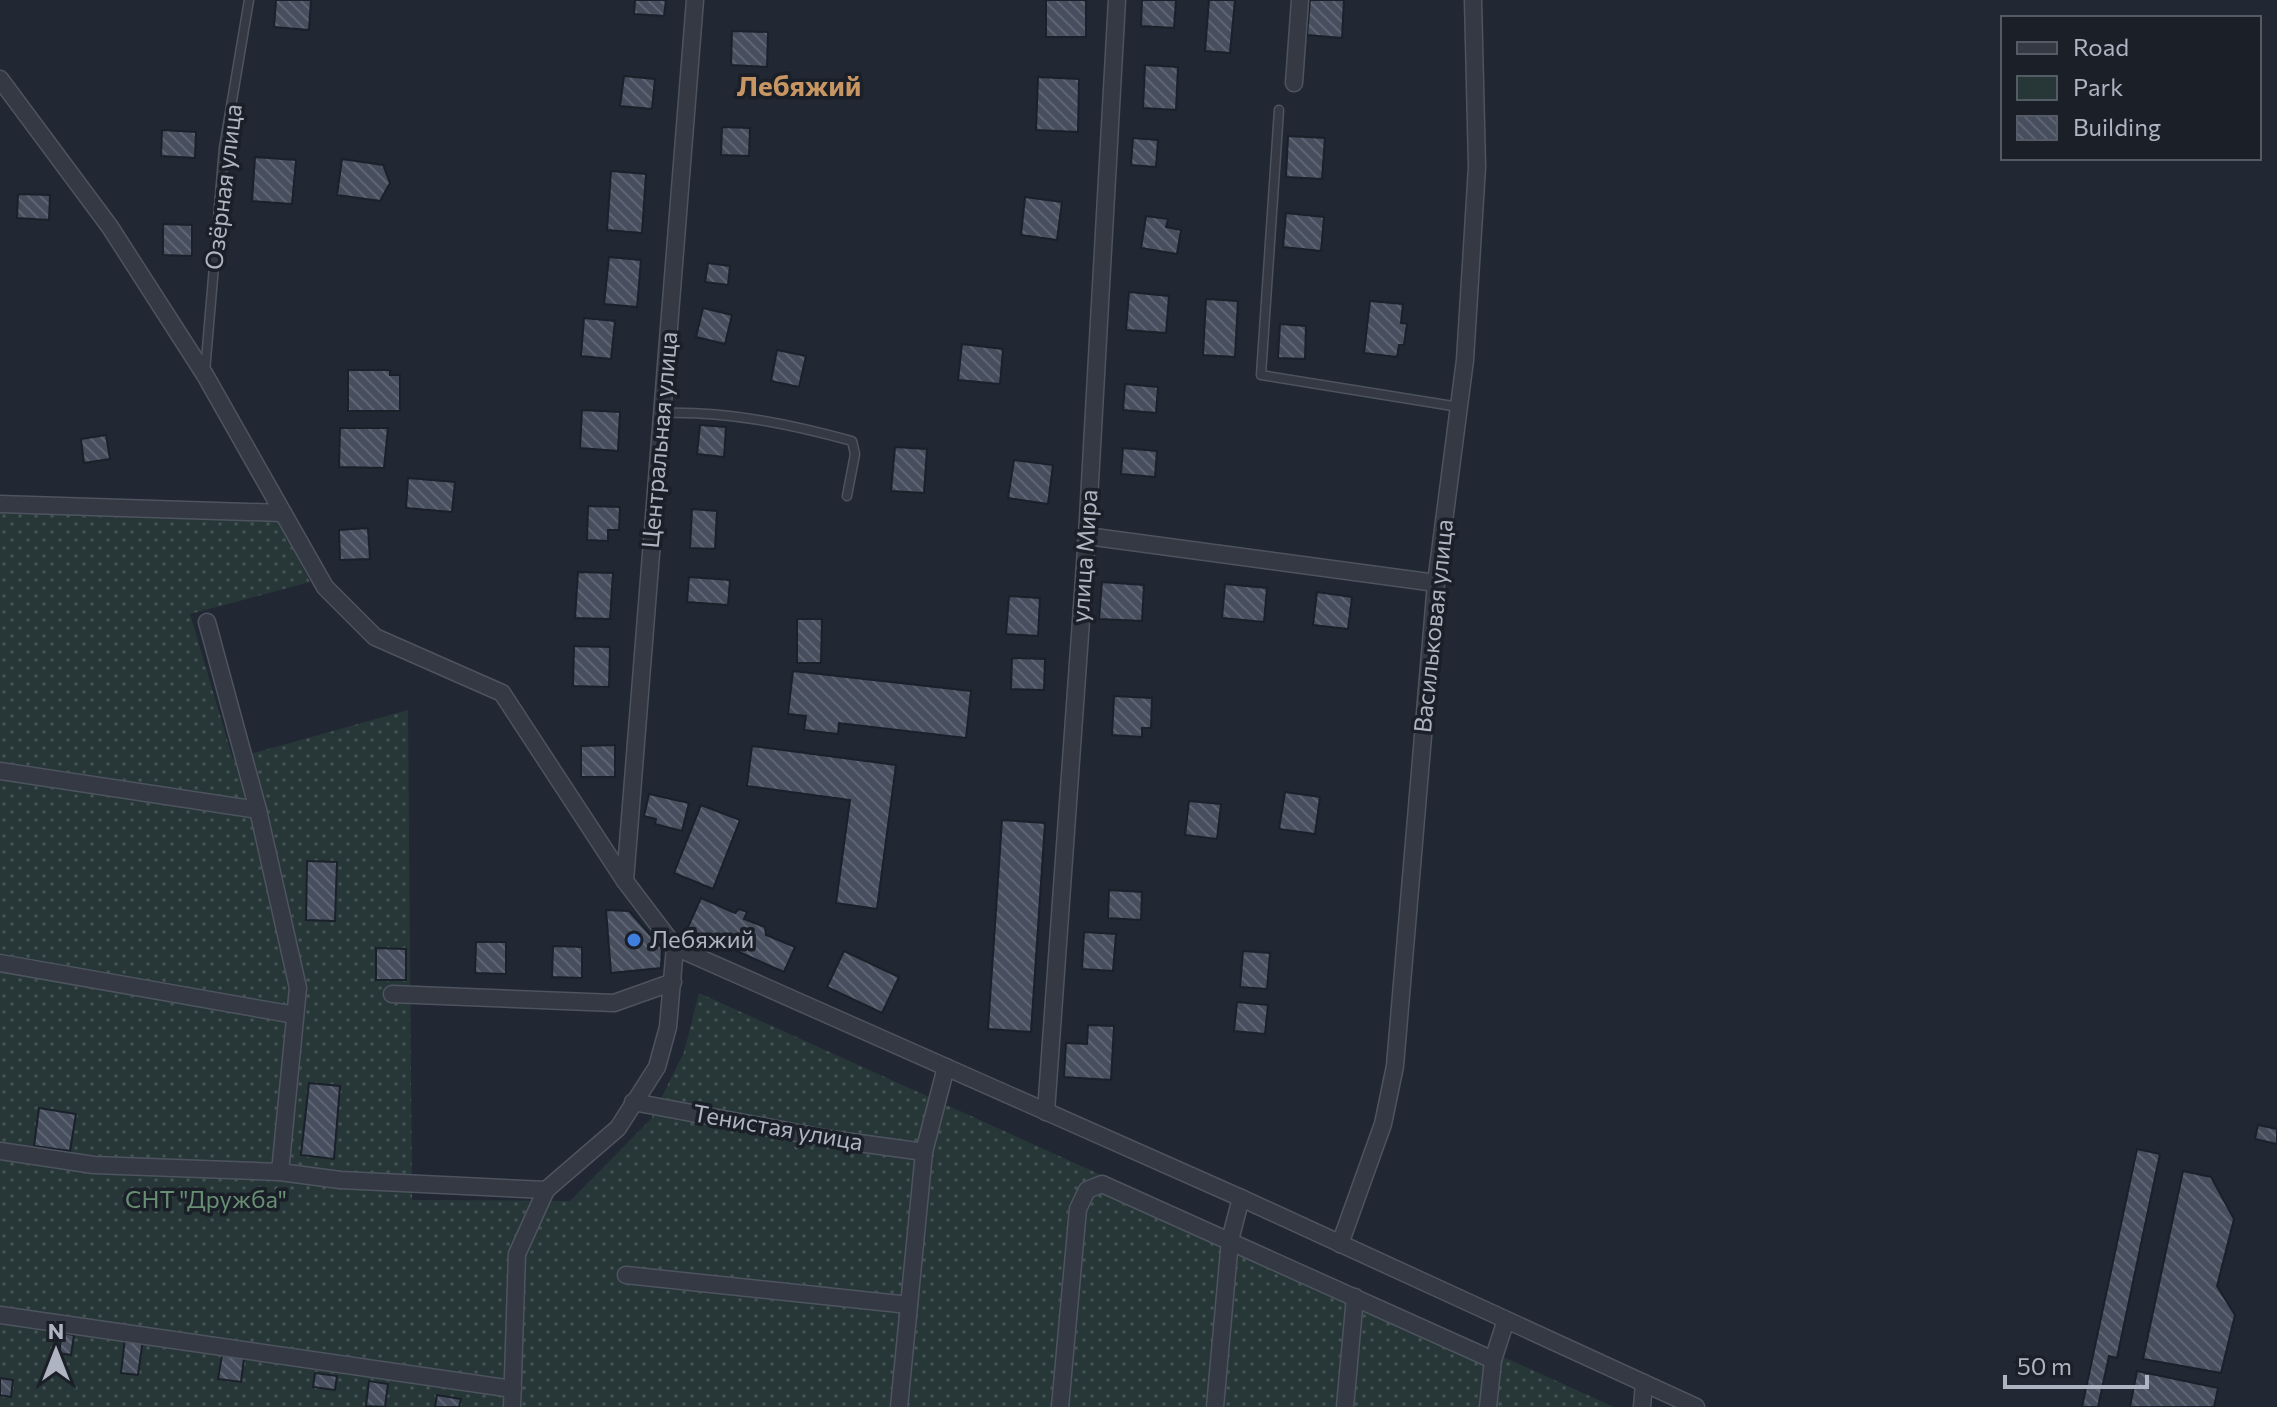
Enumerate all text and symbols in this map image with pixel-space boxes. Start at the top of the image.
legend [2001,16,2261,160]
text: Road [2073,32,2129,61]
district label: Лебяжий [737,68,861,102]
text: Park [2073,72,2123,101]
street label: Озёрная улица [198,102,247,271]
text: Building [2073,112,2161,141]
street label: Центральная улица [635,330,682,550]
street label: улица Мира [1064,488,1103,623]
street label: Васильковая улица [1407,518,1458,734]
place label: Лебяжий [650,924,754,953]
marker: Лебяжий [625,931,643,949]
street label: Тенистая улица [691,1097,866,1156]
park label: СНТ "Дружба" [125,1184,287,1213]
north arrow [16,1311,96,1391]
text: N [48,1317,64,1344]
scale bar [2005,1339,2147,1389]
text: 50 m [2017,1351,2072,1380]

